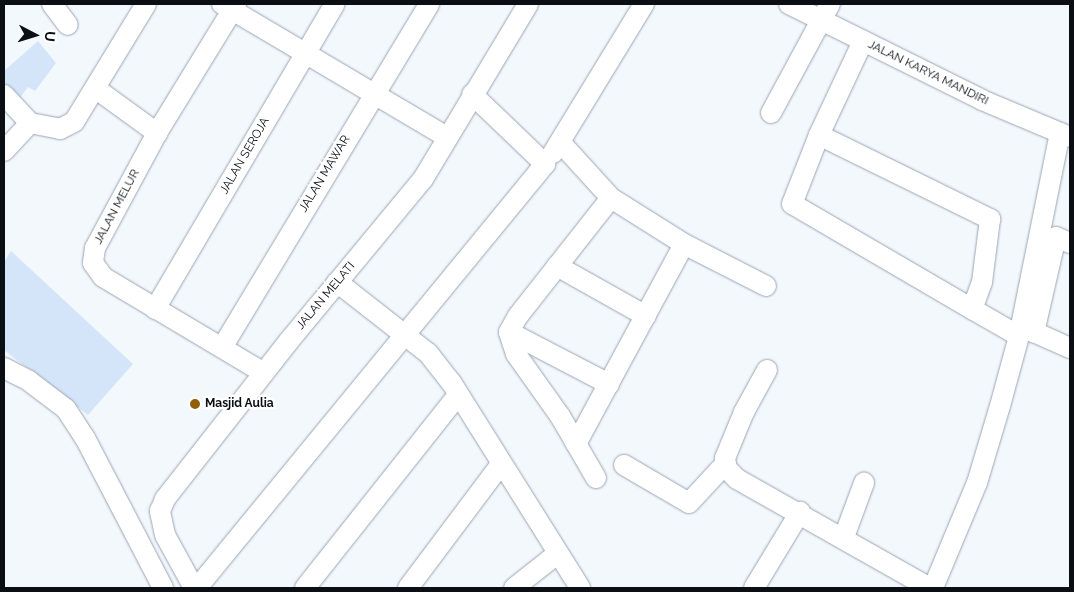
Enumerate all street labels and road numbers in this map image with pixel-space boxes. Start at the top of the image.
street label: JALAN KARYA MANDIRI [865,37,991,109]
street label: JALAN SEROJA [217,115,273,197]
street label: JALAN MAWAR [296,133,354,215]
street label: JALAN MELUR [91,167,143,247]
street label: JALAN MELATI [294,259,358,333]

